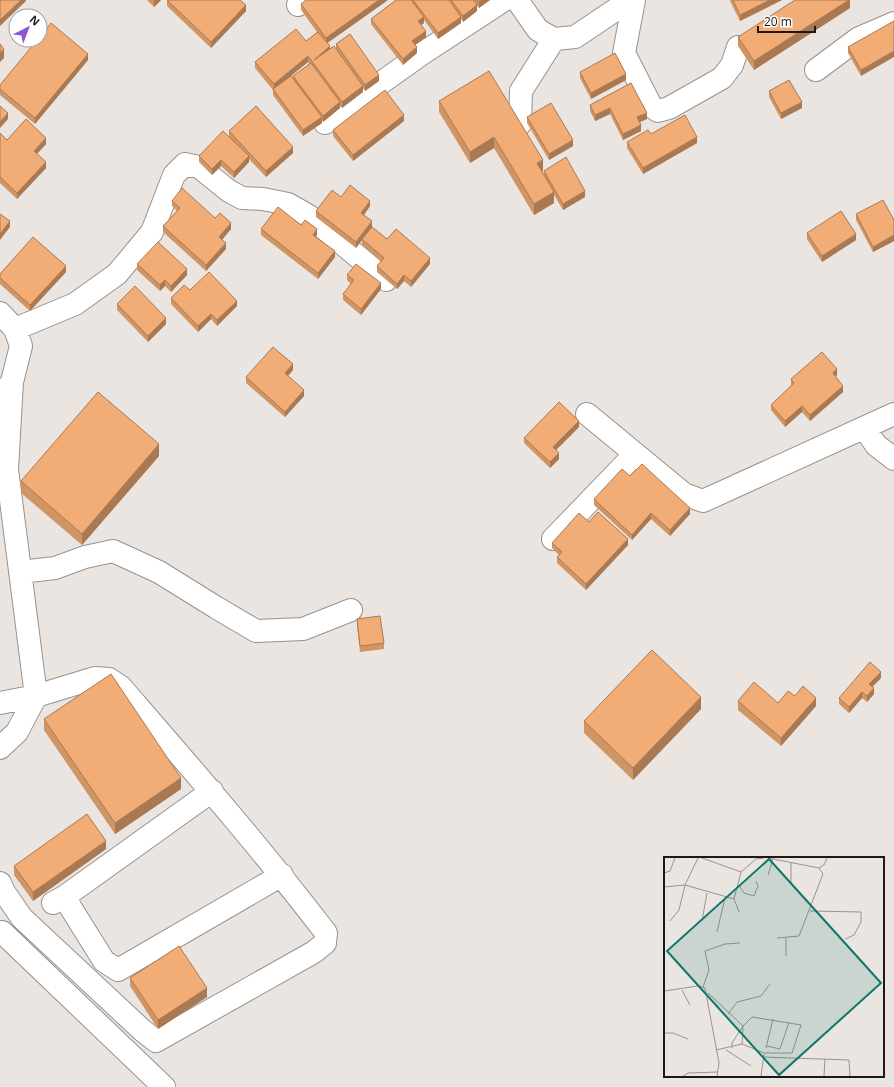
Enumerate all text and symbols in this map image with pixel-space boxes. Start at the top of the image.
north arrow [8,8,48,48]
scale bar [758,8,815,34]
text: N [27,12,43,29]
text: 20 m [764,13,792,30]
inset map [664,857,884,1077]

